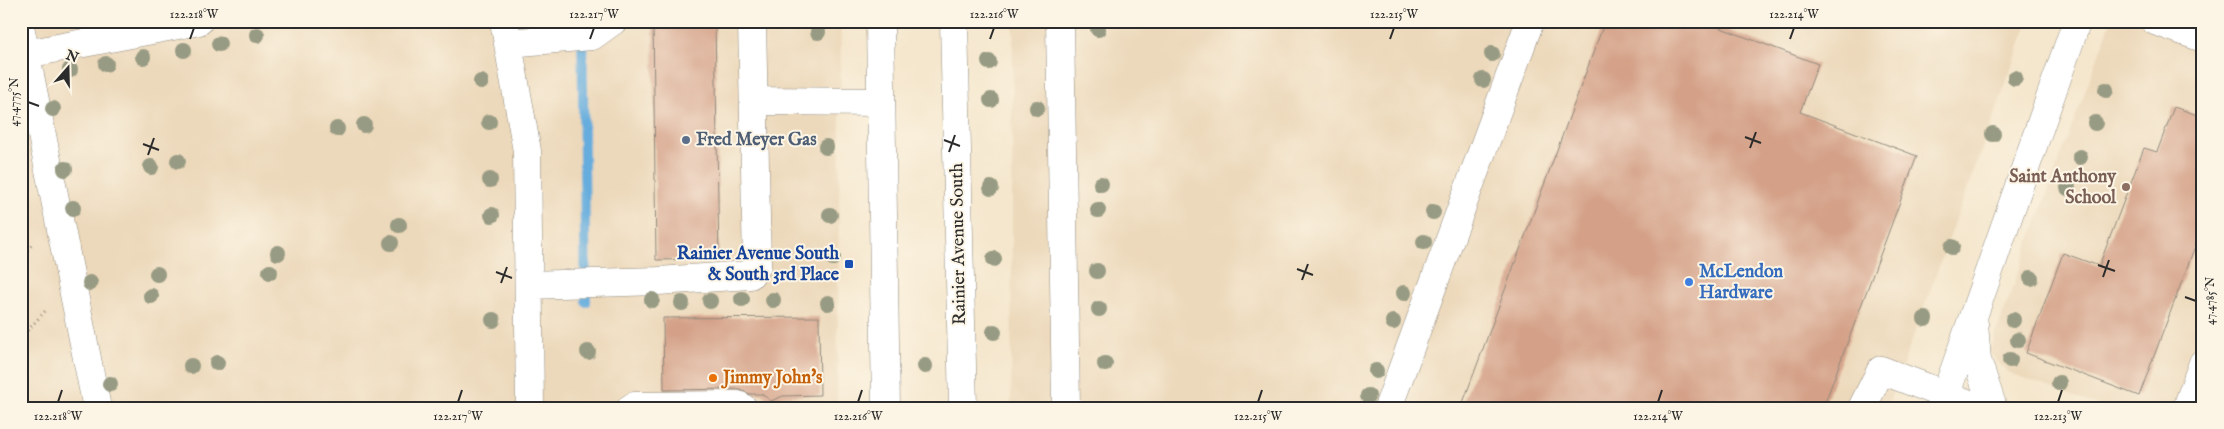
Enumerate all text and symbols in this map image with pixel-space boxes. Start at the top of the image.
text: 122.218°W [170,7,219,22]
text: 122.217°W [569,7,619,22]
text: 122.216°W [970,7,1019,22]
text: 122.215°W [1370,7,1419,22]
text: 122.214°W [1769,7,1819,22]
north arrow [42,42,92,92]
text: N [62,46,81,67]
text: 47.4775°N [7,77,22,127]
place label: Fred Meyer Gas [696,129,817,152]
marker: Fred Meyer Gas [680,134,692,146]
street label: Rainier Avenue South [946,162,972,325]
place label: Saint Anthony School [2009,166,2117,210]
marker: Saint Anthony School [2120,181,2132,193]
place label: Rainier Avenue South & South 3rd Place [677,243,840,287]
marker: Rainier Avenue South & South 3rd Place [843,258,855,270]
place label: McLendon Hardware [1699,261,1784,305]
marker: McLendon Hardware [1683,276,1695,288]
text: 47.4785°N [2203,276,2218,325]
place label: Jimmy John's [721,367,823,390]
marker: Jimmy John's [707,372,719,384]
text: 122.218°W [34,409,83,424]
text: 122.217°W [433,409,483,424]
text: 122.216°W [834,409,883,424]
text: 122.215°W [1234,409,1283,424]
text: 122.214°W [1633,409,1683,424]
text: 122.213°W [2034,409,2083,424]

